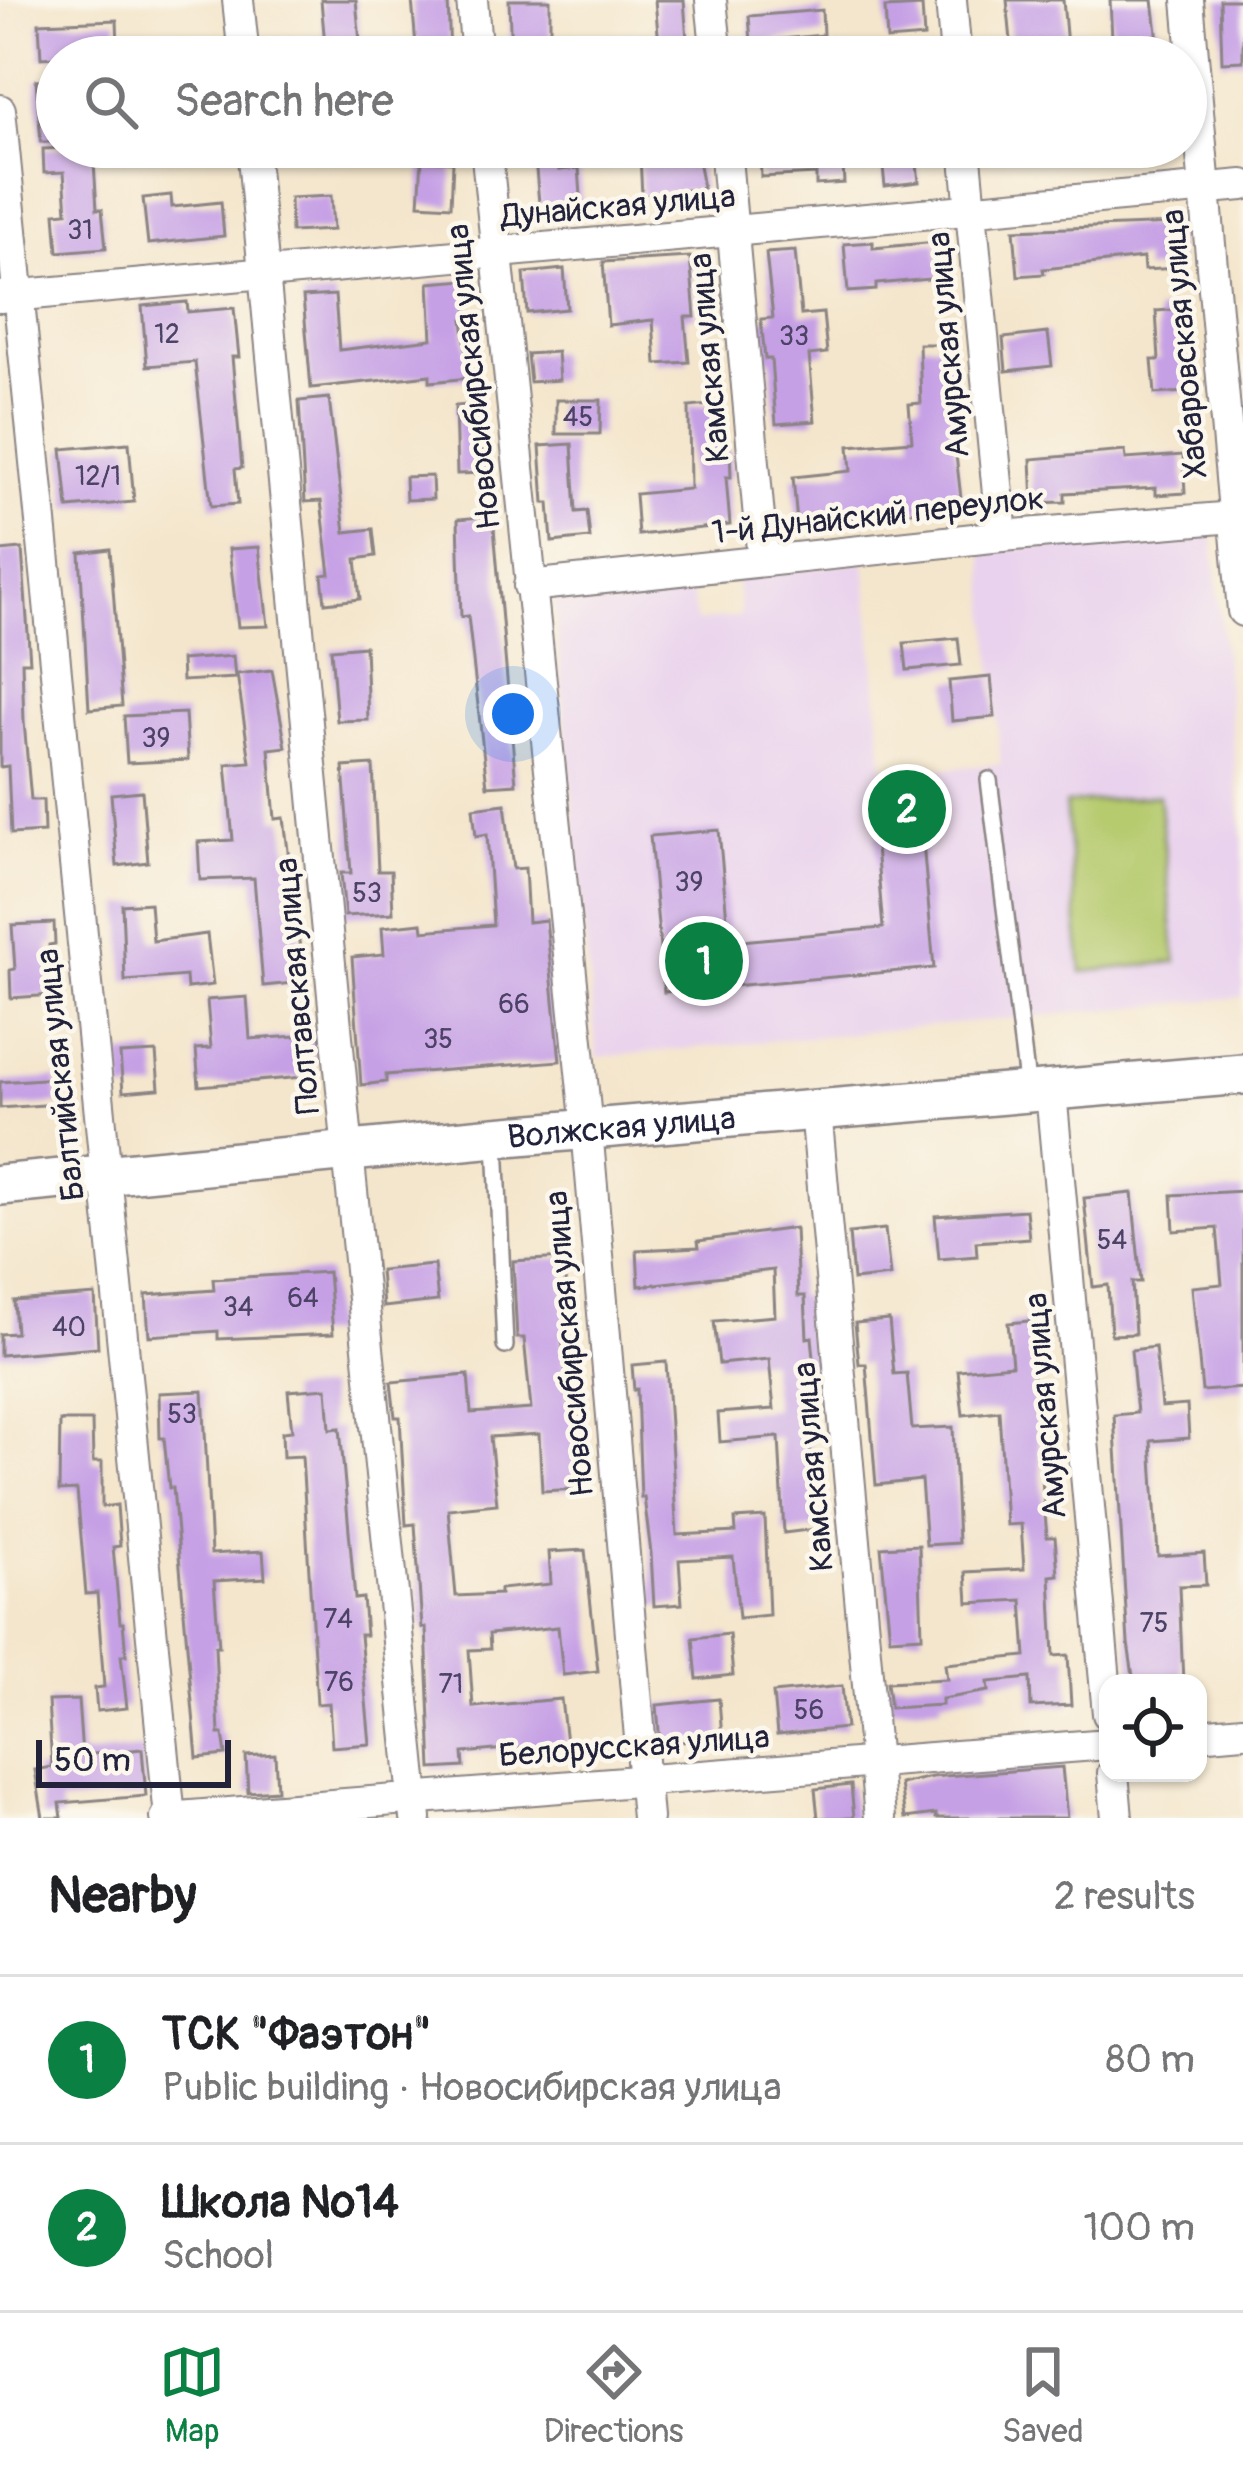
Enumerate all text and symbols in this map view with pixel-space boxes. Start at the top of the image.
search box [36,36,1207,168]
icon: search [78,69,144,135]
text: Search here [174,74,394,130]
street label: Дунайская улица [498,176,737,237]
street label: Хабаровская улица [1152,208,1217,480]
house number: 31 [67,214,93,247]
street label: Новосибирская улица [437,222,510,532]
street label: Амурская улица [918,230,979,460]
street label: Камская улица [680,251,739,464]
house number: 12 [154,318,180,351]
house number: 33 [779,320,809,353]
house number: 45 [563,401,593,434]
house number: 12/1 [75,460,121,493]
street label: 1-й Дунайский переулок [710,478,1046,553]
your location [483,684,543,744]
house number: 39 [142,722,170,755]
pin: 2 [868,764,946,854]
street label: Полтавская улица [266,856,329,1116]
house number: 39 [675,866,703,899]
house number: 53 [352,877,382,910]
pin: 1 [665,916,743,1006]
street label: Балтийская улица [27,947,94,1203]
house number: 66 [498,988,530,1021]
house number: 35 [423,1023,453,1056]
street label: Волжская улица [506,1098,737,1158]
street label: Новосибирская улица [536,1189,603,1499]
house number: 54 [1097,1224,1127,1257]
house number: 64 [287,1282,319,1315]
house number: 34 [223,1291,254,1324]
street label: Амурская улица [1015,1291,1076,1521]
house number: 40 [52,1311,86,1344]
street label: Камская улица [784,1360,843,1573]
house number: 53 [167,1398,197,1431]
house number: 74 [323,1603,353,1636]
house number: 75 [1140,1607,1168,1640]
house number: 76 [324,1666,354,1699]
house number: 71 [439,1668,463,1701]
map controls [1099,1674,1207,1782]
button: locate [1099,1674,1207,1782]
house number: 56 [794,1694,824,1727]
street label: Белорусская улица [497,1717,771,1776]
scale bar [36,1734,231,1787]
text: 50 m [54,1740,131,1781]
text: Nearby [48,1864,196,1928]
text: 2 results [1054,1872,1195,1921]
text: ТСК "Фаэтон" [162,2007,431,2063]
text: 1 [79,2035,95,2084]
text: 80 m [1106,2035,1195,2084]
text: Public building · Новосибирская улица [162,2063,782,2112]
text: Школа №14 [162,2175,399,2231]
text: 2 [76,2203,98,2252]
text: 100 m [1083,2203,1195,2252]
text: School [162,2231,274,2280]
tab: Map [159,2339,225,2452]
tab: Directions [544,2339,684,2452]
tab: Saved [1002,2339,1084,2452]

